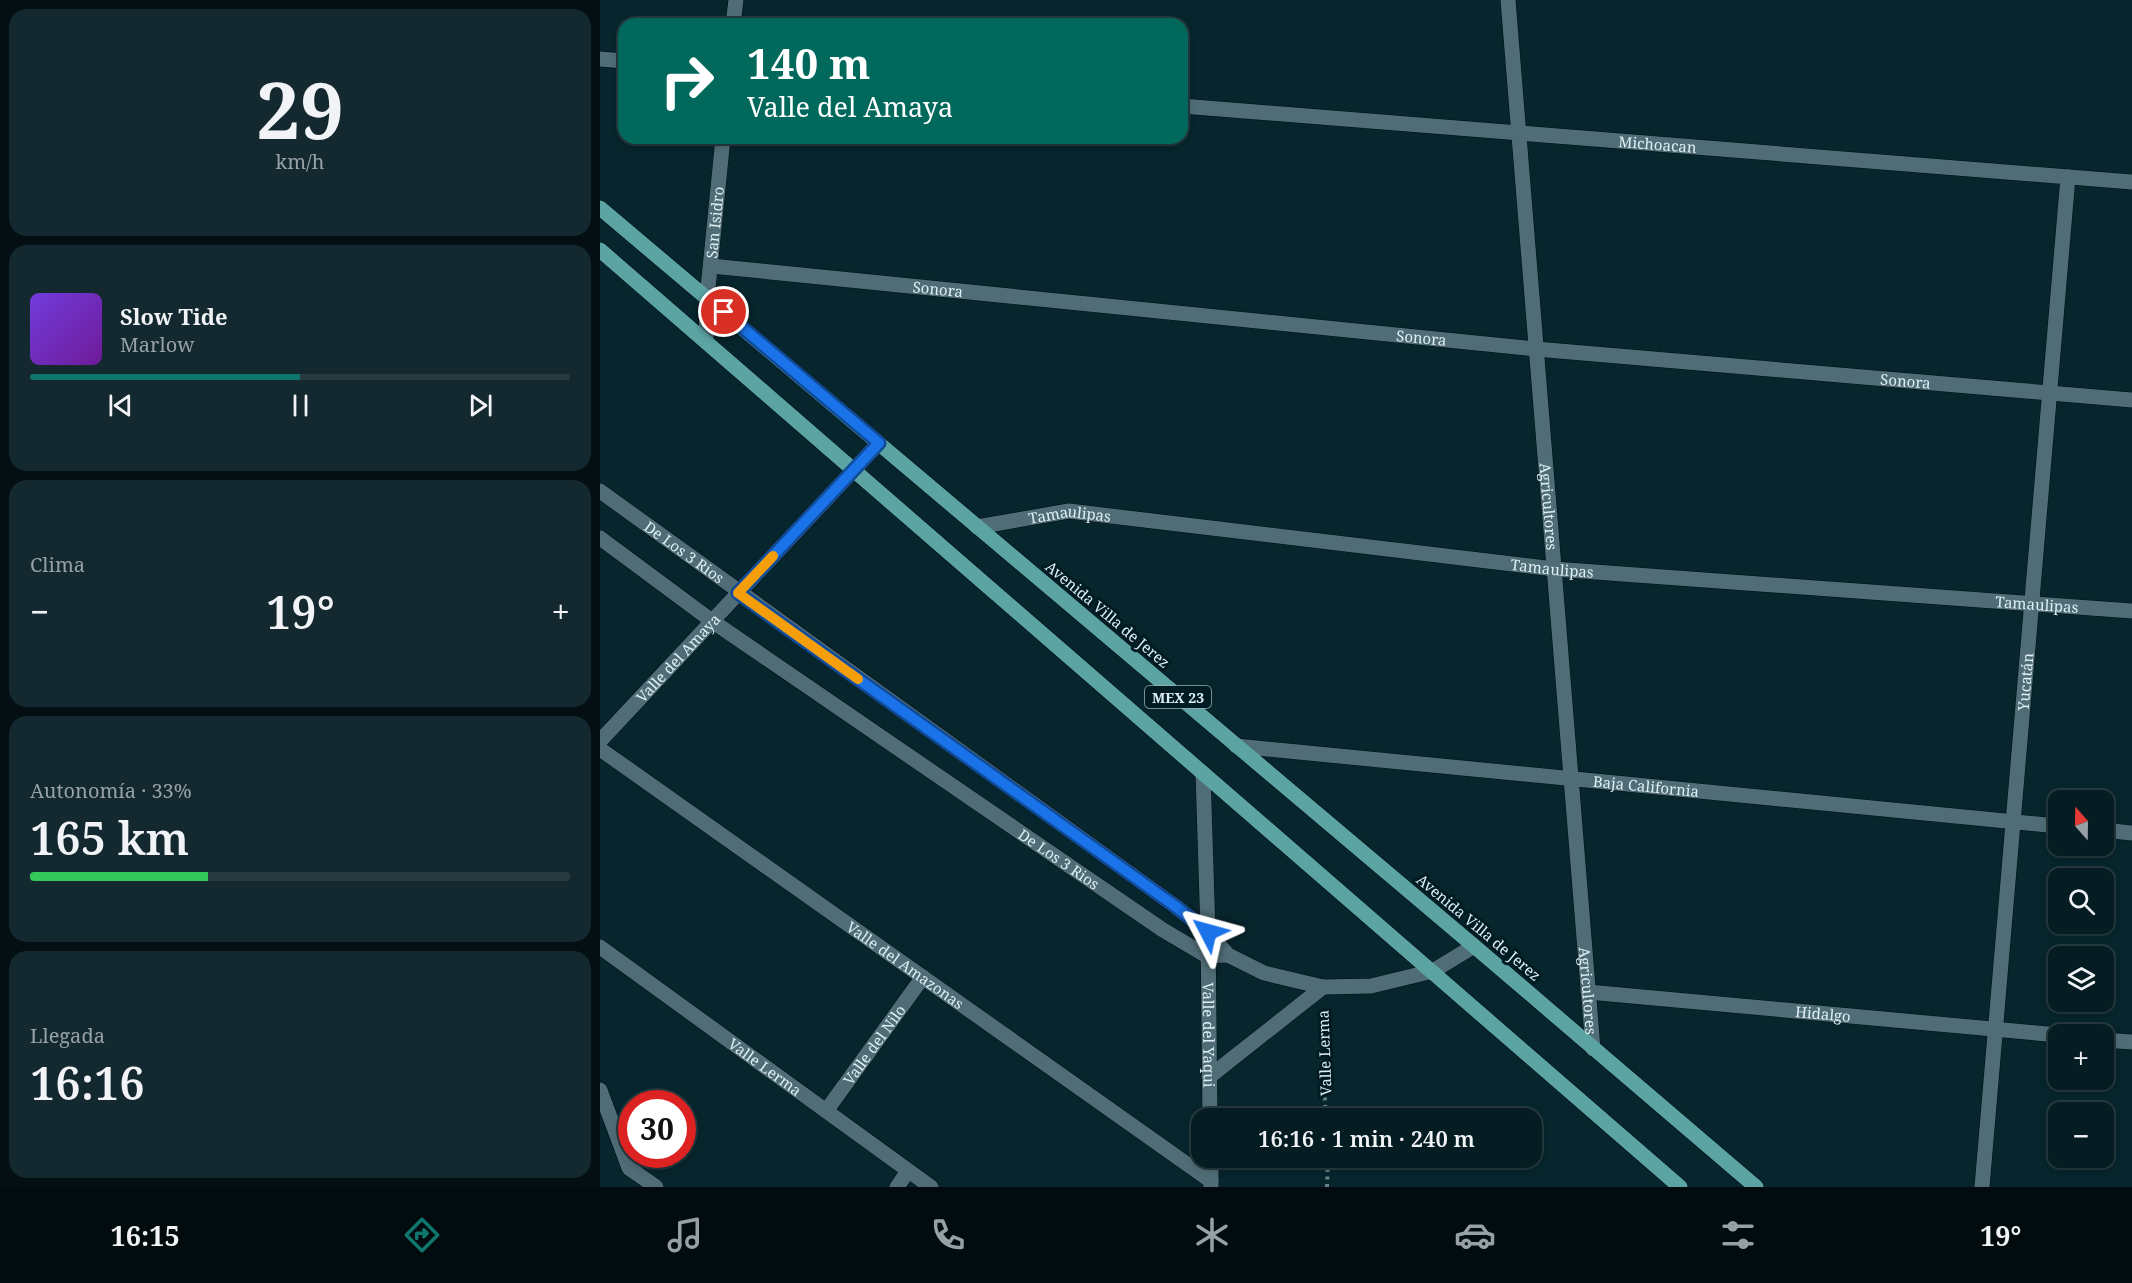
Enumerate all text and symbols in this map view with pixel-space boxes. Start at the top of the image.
text: 140 m [747,34,871,91]
icon: right [648,42,726,120]
text: 29 [256,56,344,162]
text: Valle del Amaya [747,88,953,125]
street label: Michoacan [1618,131,1698,157]
text: km/h [275,148,325,175]
street label: San Isidro [701,185,728,259]
street label: Sonora [912,276,964,301]
pin [698,286,749,337]
icon: arrive [707,295,740,328]
text: Slow Tide [120,301,228,331]
street label: Sonora [1395,325,1447,350]
text: Marlow [120,331,194,358]
street label: Sonora [1880,369,1931,393]
icon: previous [104,389,137,422]
icon: pause [284,389,317,422]
icon: next [464,389,497,422]
street label: Agricultores [1536,462,1563,551]
street label: Tamaulipas [1027,501,1112,528]
street label: De Los 3 Rios [640,516,728,588]
text: Clima [30,551,85,578]
street label: Tamaulipas [1510,554,1595,582]
street label: Avenida Villa de Jerez [1042,556,1174,672]
text: 19° [266,581,335,642]
text: − [30,589,49,634]
text: + [552,589,570,634]
street label: Tamaulipas [1995,591,2079,617]
street label: Valle del Amaya [631,609,724,706]
street label: Yucatán [2012,652,2037,713]
road number: MEX 23 [1145,686,1211,708]
street label: Baja California [1592,771,1700,801]
text: Autonomía · 33% [30,777,192,804]
north arrow [2048,790,2114,856]
map controls [2048,790,2114,1168]
text: 165 km [30,807,189,868]
street label: De Los 3 Rios [1015,824,1104,894]
button: search [2048,868,2114,934]
street label: Avenida Villa de Jerez [1413,869,1545,985]
position arrow [1176,900,1240,964]
street label: Valle del Amazonas [843,917,968,1013]
street label: Agricultores [1575,946,1602,1035]
button: layers [2048,946,2114,1012]
street label: Valle del Yaqui [1199,982,1220,1088]
street label: Valle del Nilo [838,1001,910,1089]
street label: Hidalgo [1794,1001,1852,1026]
street label: Valle Lerma [1313,1010,1335,1096]
text: Llegada [30,1022,105,1049]
button: + [2048,1024,2114,1090]
street label: Valle Lerma [724,1033,806,1100]
text: 16:16 [30,1052,145,1113]
speed limit sign: 30 [618,1090,696,1168]
button: − [2048,1102,2114,1168]
text: 16:16 · 1 min · 240 m [1258,1123,1475,1153]
icon: directions [401,1214,443,1256]
icon: music [664,1214,706,1256]
icon: phone [927,1214,969,1256]
icon: climate [1191,1214,1233,1256]
icon: car [1454,1214,1496,1256]
icon: filters [1717,1214,1759,1256]
text: 16:15 [111,1217,180,1254]
text: 19° [1980,1217,2021,1254]

